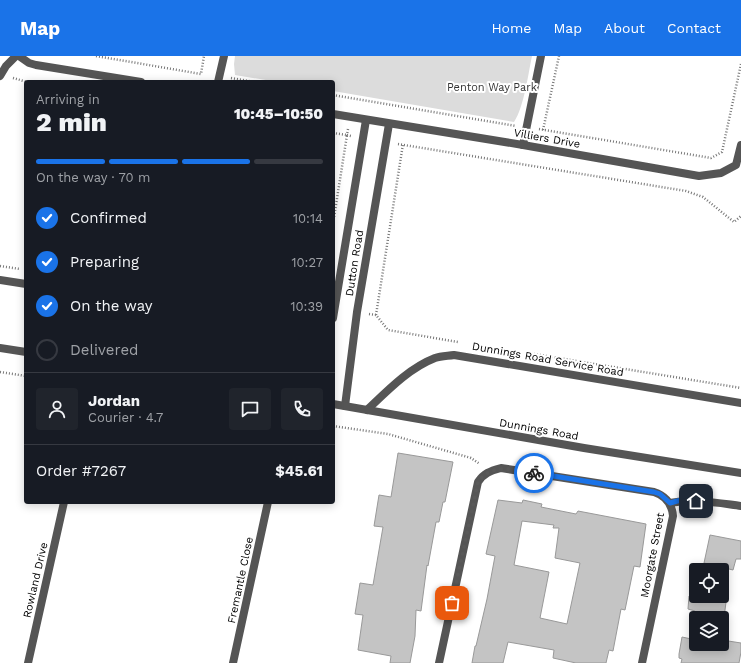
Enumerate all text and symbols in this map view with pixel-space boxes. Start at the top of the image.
text: Map [20,17,60,40]
text: Home [491,20,531,36]
text: Map [553,20,582,36]
text: About [604,20,645,36]
text: Contact [667,20,721,36]
park label: Penton Way Park [447,81,537,94]
text: Arriving in [36,92,100,107]
text: 10:45–10:50 [234,105,323,123]
text: 2 min [36,107,107,137]
street label: Villiers Drive [513,126,581,151]
text: On the way · 70 m [36,170,150,185]
icon: check [36,207,58,229]
text: Confirmed [70,209,147,227]
text: 10:14 [293,211,323,226]
street label: Dutton Road [343,229,366,297]
icon: check [36,251,58,273]
text: Preparing [70,253,139,271]
text: 10:27 [291,255,323,270]
icon: check [36,295,58,317]
text: On the way [70,297,152,315]
text: 10:39 [290,299,323,314]
street label: Dunnings Road Service Road [471,340,625,379]
text: Delivered [70,341,138,359]
button: person [36,388,78,430]
button: chat [229,388,271,430]
button: phone [281,388,323,430]
text: Jordan [88,392,140,410]
text: Courier · 4.7 [88,410,163,425]
street label: Dunnings Road [498,416,580,443]
courier [514,453,554,493]
text: Order #7267 [36,462,126,480]
text: $45.61 [275,462,323,480]
icon: bike [523,462,545,484]
pin [679,484,713,518]
icon: home [685,490,707,512]
street label: Moorgate Street [638,511,667,599]
street label: Fremantle Close [225,536,256,625]
street label: Rowland Drive [20,541,50,619]
map controls [689,563,729,651]
button: locate [689,563,729,603]
pin [435,586,469,620]
icon: bag [441,592,463,614]
button: layers [689,611,729,651]

